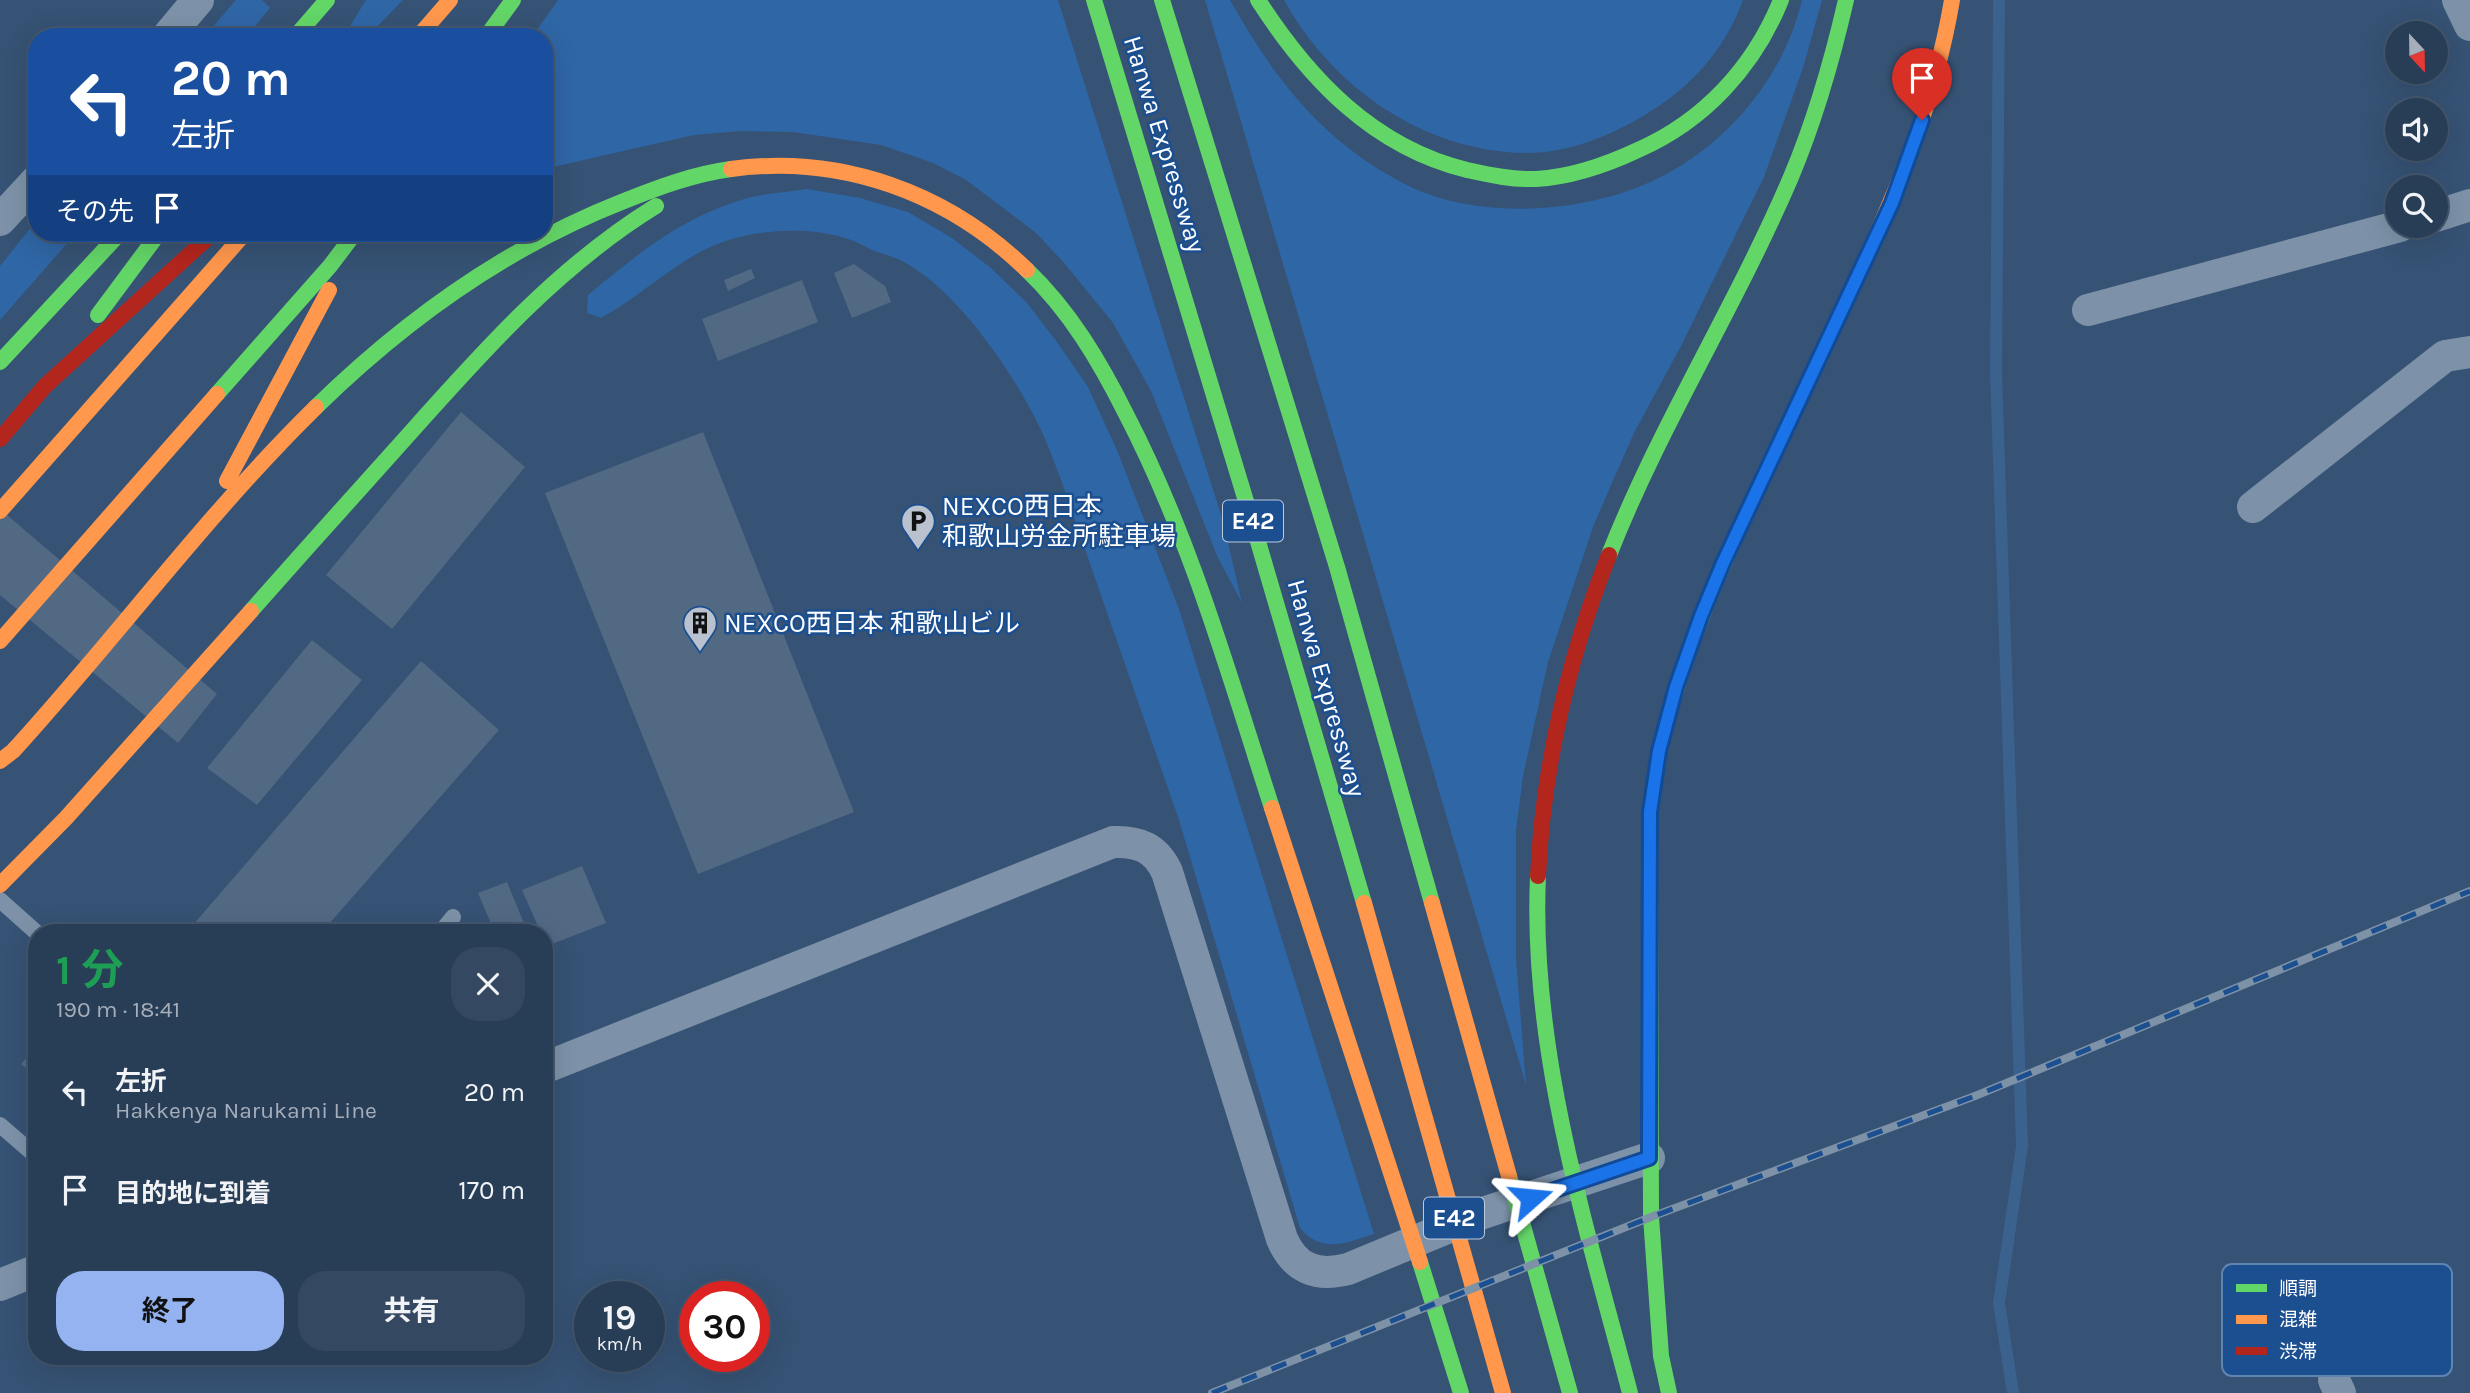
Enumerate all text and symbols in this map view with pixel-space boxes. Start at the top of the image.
north arrow [2385,21,2448,84]
map controls [2385,21,2448,238]
street label: Hanwa Expressway [1117,32,1212,256]
pin [1892,48,1952,120]
text: 20 m [171,50,291,107]
icon: left [56,56,147,147]
icon: arrive [1903,59,1941,97]
button: sound [2385,98,2448,161]
text: 左折 [171,117,235,154]
button: search [2385,175,2448,238]
icon: arrive [148,189,186,227]
text: その先 [56,196,134,227]
place label: NEXCO西日本 和歌山労金所駐車場 [942,491,1176,552]
road number: E42 [1223,500,1283,542]
parking icon: NEXCO西日本 和歌山労金所駐車場 [899,502,937,551]
street label: Hanwa Expressway [1281,576,1372,801]
building icon: NEXCO西日本 和歌山ビル [681,604,719,653]
place label: NEXCO西日本 和歌山ビル [724,608,1020,639]
text: 1 分 [56,945,124,995]
button: close [451,947,525,1021]
text: 190 m · 18:41 [56,996,180,1023]
text: 左折 [115,1066,167,1097]
icon: left [56,1073,94,1111]
text: 20 m [464,1077,525,1108]
text: Hakkenya Narukami Line [115,1097,377,1124]
position arrow [1494,1161,1568,1235]
icon: arrive [56,1171,94,1209]
text: 170 m [458,1175,525,1206]
text: 目的地に到着 [115,1178,271,1209]
road number: E42 [1424,1198,1484,1238]
legend [2222,1264,2452,1376]
button: 終了 [56,1271,284,1351]
button: 共有 [298,1271,525,1351]
text: 順調 [2279,1278,2317,1300]
speed limit sign: 30 [679,1281,770,1372]
text: 19 [603,1297,636,1338]
text: 混雑 [2279,1309,2317,1331]
text: km/h [597,1333,642,1355]
text: 渋滞 [2279,1341,2317,1363]

